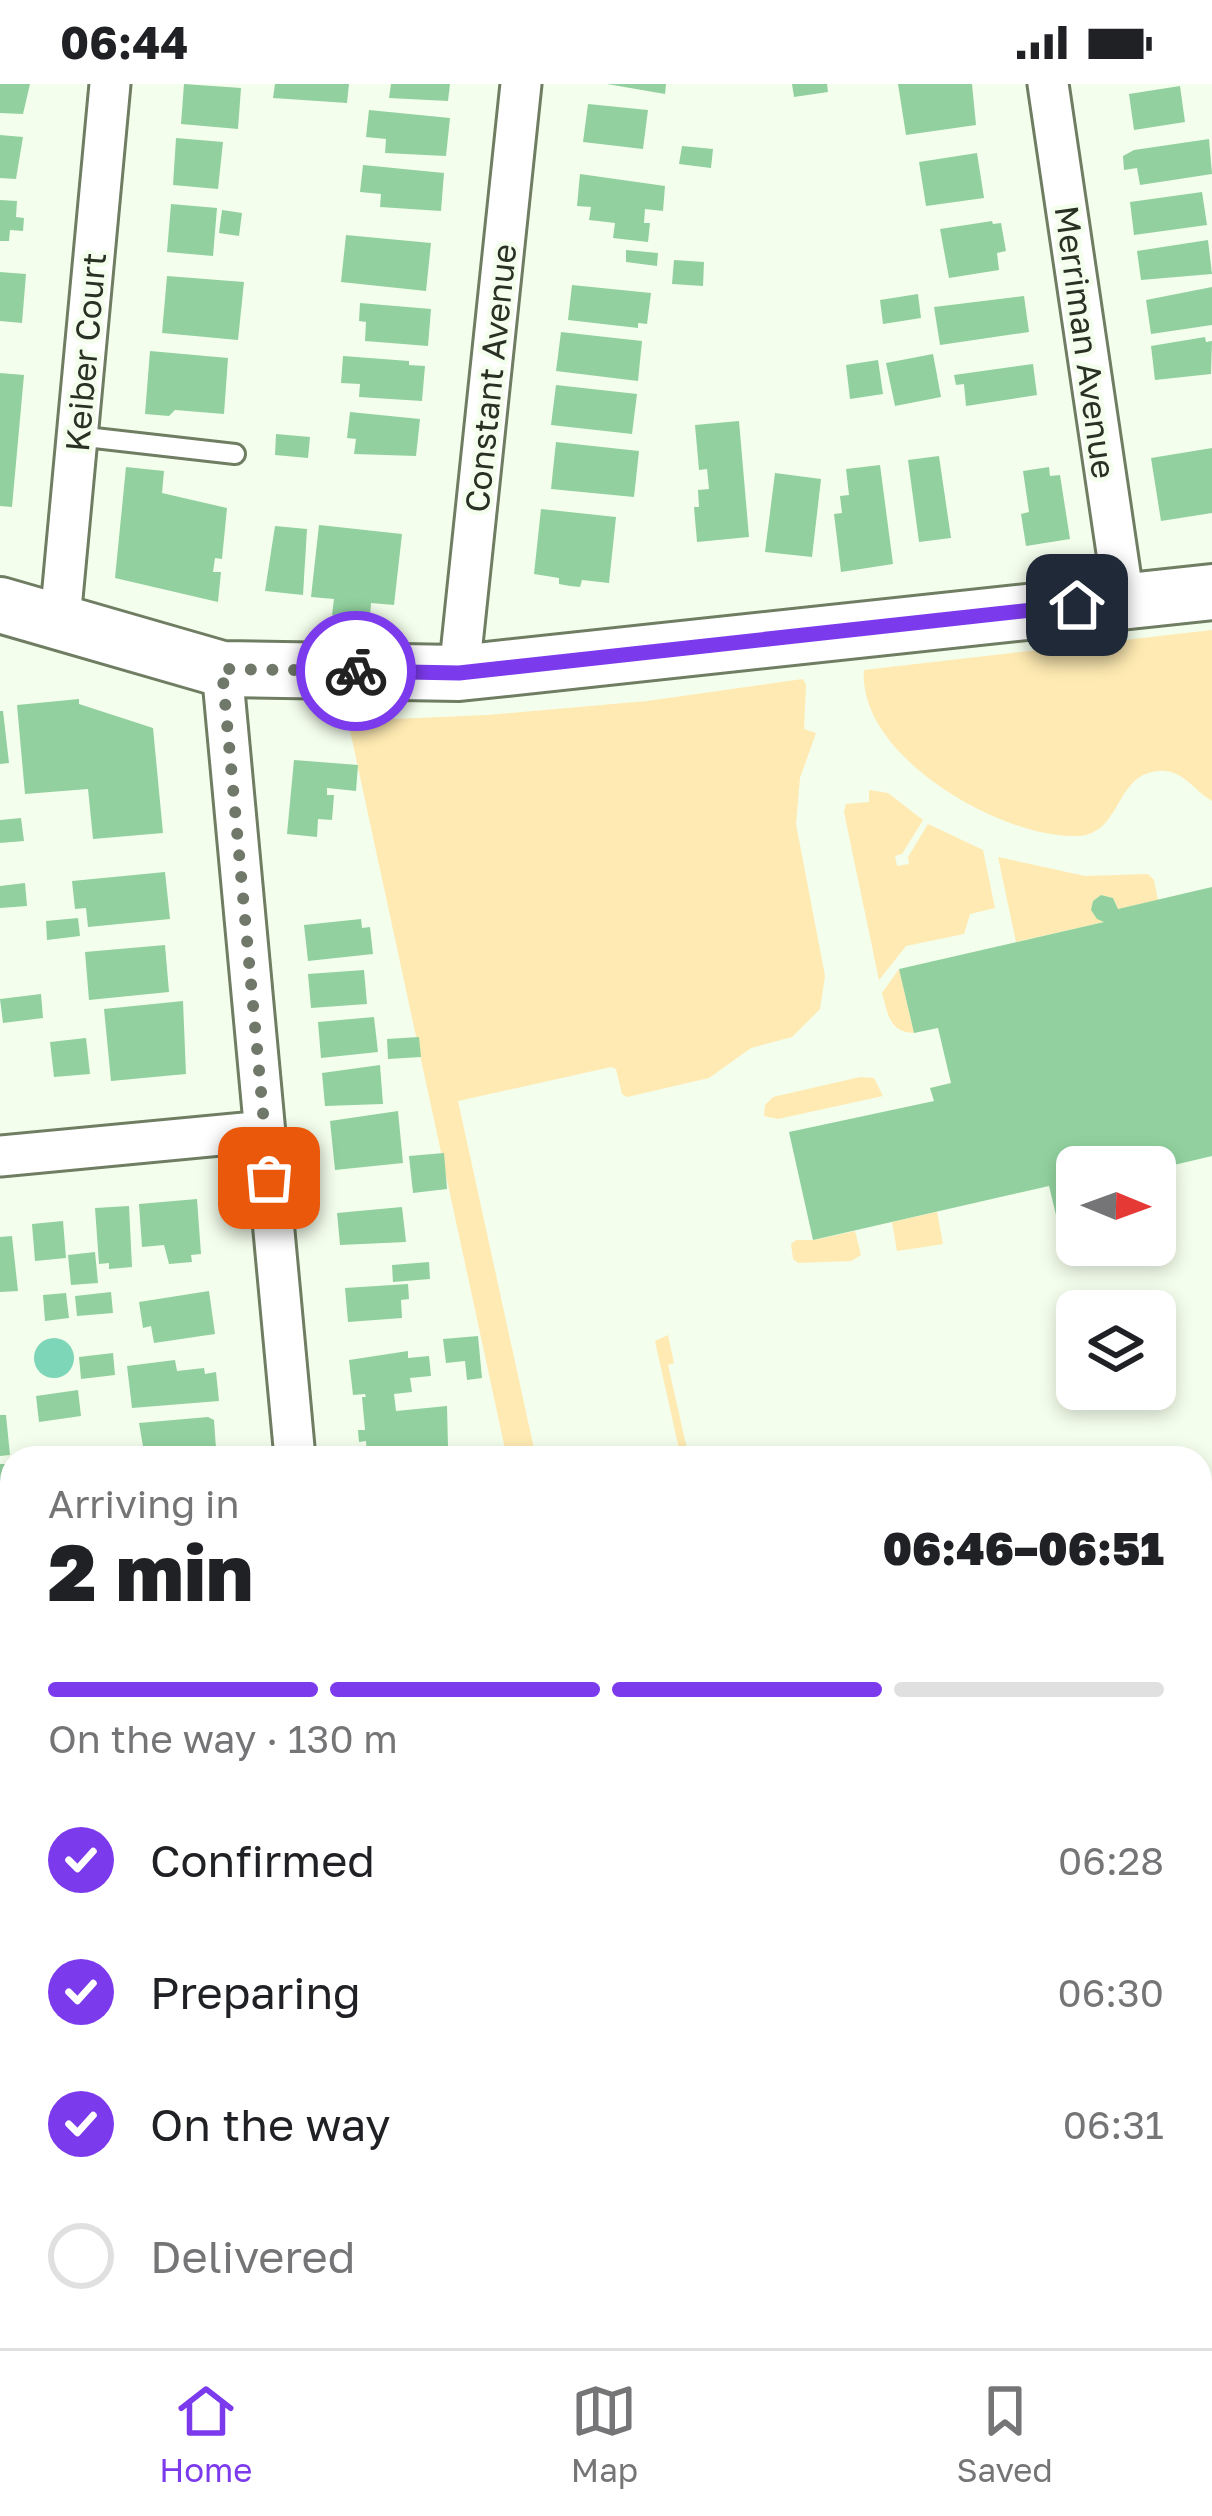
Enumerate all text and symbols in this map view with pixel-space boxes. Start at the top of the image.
text: 06:44 [60,15,188,69]
street label: Merriman Avenue [1048,203,1124,481]
street label: Constant Avenue [457,242,523,514]
street label: Keiber Court [57,251,113,453]
pin [1026,554,1128,656]
icon: home [1044,572,1110,638]
courier [296,611,416,731]
icon: bike [323,638,389,704]
pin [218,1127,320,1229]
icon: bag [236,1145,302,1211]
north arrow [1056,1146,1176,1266]
map controls [1056,1146,1176,1410]
button: layers [1056,1290,1176,1410]
text: Arriving in [48,1480,239,1527]
text: 06:46–06:51 [882,1521,1164,1575]
text: 2 min [48,1525,253,1618]
text: On the way · 130 m [48,1715,398,1762]
icon: check [48,1827,114,1893]
text: Confirmed [150,1833,375,1887]
text: 06:28 [1058,1837,1164,1884]
icon: check [48,1959,114,2025]
text: Preparing [150,1965,361,2019]
text: 06:30 [1058,1969,1164,2016]
icon: check [48,2091,114,2157]
text: On the way [150,2097,391,2151]
text: 06:31 [1063,2101,1164,2148]
text: Delivered [150,2229,355,2283]
tab: Home [159,2378,252,2489]
tab: Map [571,2378,638,2489]
tab: Saved [956,2378,1053,2489]

